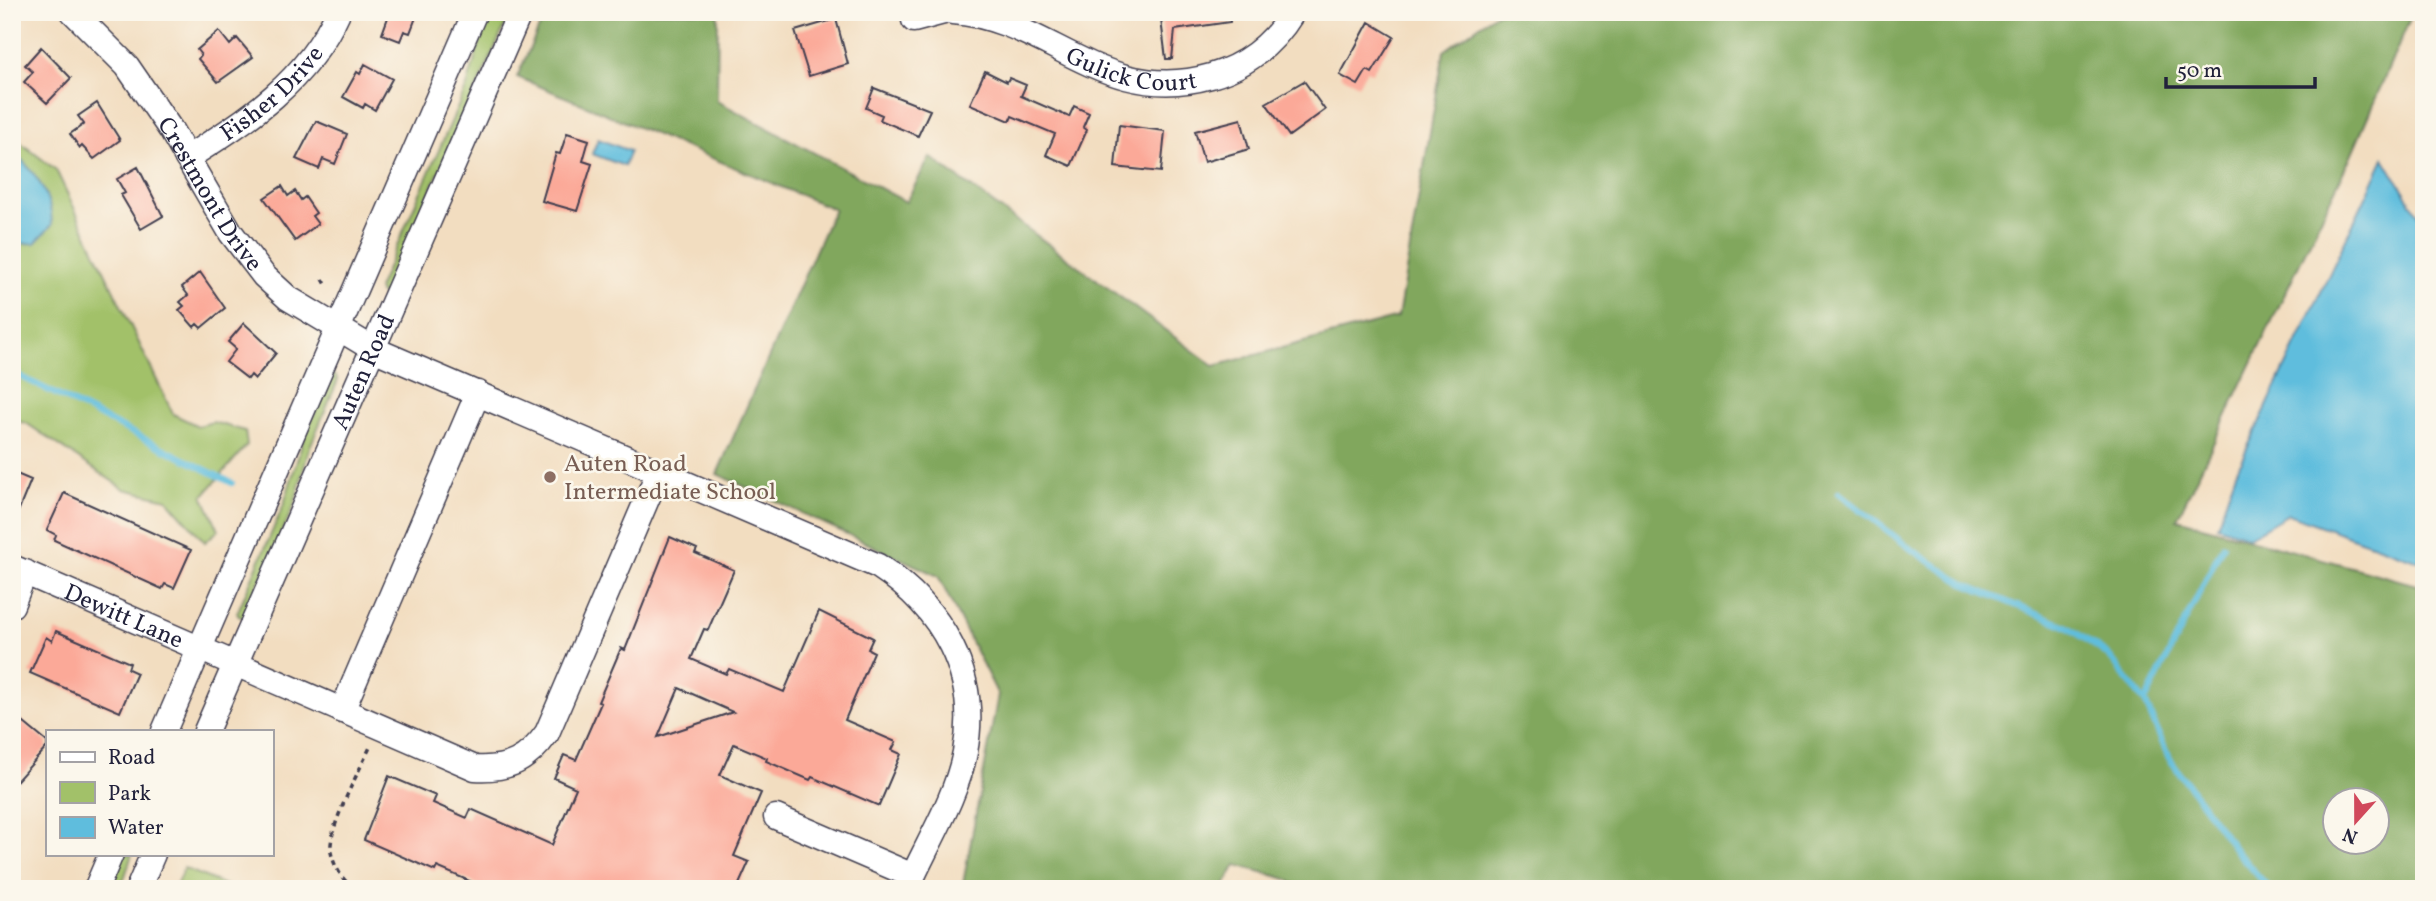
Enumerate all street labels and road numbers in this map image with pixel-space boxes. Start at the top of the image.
street label: Fisher Drive [214,39,333,151]
street label: Gulick Court [1059,40,1200,102]
street label: Crestmont Drive [148,111,270,279]
street label: Auten Road [325,309,405,436]
street label: Dewitt Lane [58,577,188,658]

